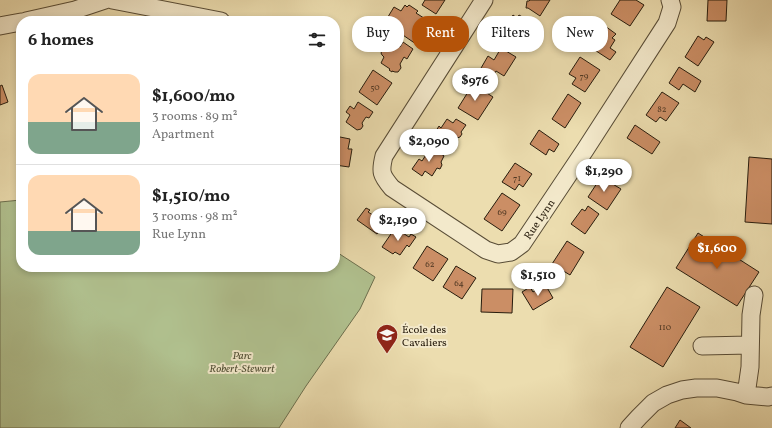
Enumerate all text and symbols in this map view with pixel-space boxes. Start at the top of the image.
chip: Buy [352,16,404,52]
chip: Rent [412,16,469,52]
chip: Filters [477,16,544,52]
chip: New [552,16,608,52]
text: 6 homes [28,29,94,52]
icon: filters [306,29,328,51]
pin: $976 [451,68,499,102]
house number: 79 [580,70,589,83]
text: $976 [461,72,489,90]
house number: 50 [370,81,380,94]
text: $1,600/mo [152,85,235,108]
icon: home [60,90,108,138]
house number: 82 [657,103,667,116]
text: 3 rooms · 89 m² [152,108,238,126]
text: Apartment [152,126,215,144]
pin: $2,090 [396,129,462,163]
text: $2,090 [408,133,450,151]
pin: $1,290 [571,159,637,193]
text: $1,290 [585,163,623,181]
house number: 71 [513,172,521,185]
text: $1,510/mo [152,185,230,208]
icon: home [60,191,108,239]
street label: Rue Lynn [521,196,559,243]
house number: 69 [497,206,507,219]
text: 3 rooms · 98 m² [152,208,238,226]
pin: $2,190 [365,208,431,242]
text: $2,190 [379,212,417,230]
text: Rue Lynn [152,226,206,244]
pin: $1,600 [684,236,750,270]
text: $1,600 [697,240,737,258]
house number: 62 [425,258,435,271]
pin: $1,510 [505,263,571,297]
text: $1,510 [520,267,556,285]
house number: 64 [454,277,464,290]
house number: 110 [659,321,672,334]
school or university icon: École des Cavaliers [374,322,400,355]
place label: École des Cavaliers [402,323,447,351]
park label: Parc Robert-Stewart [209,349,275,377]

